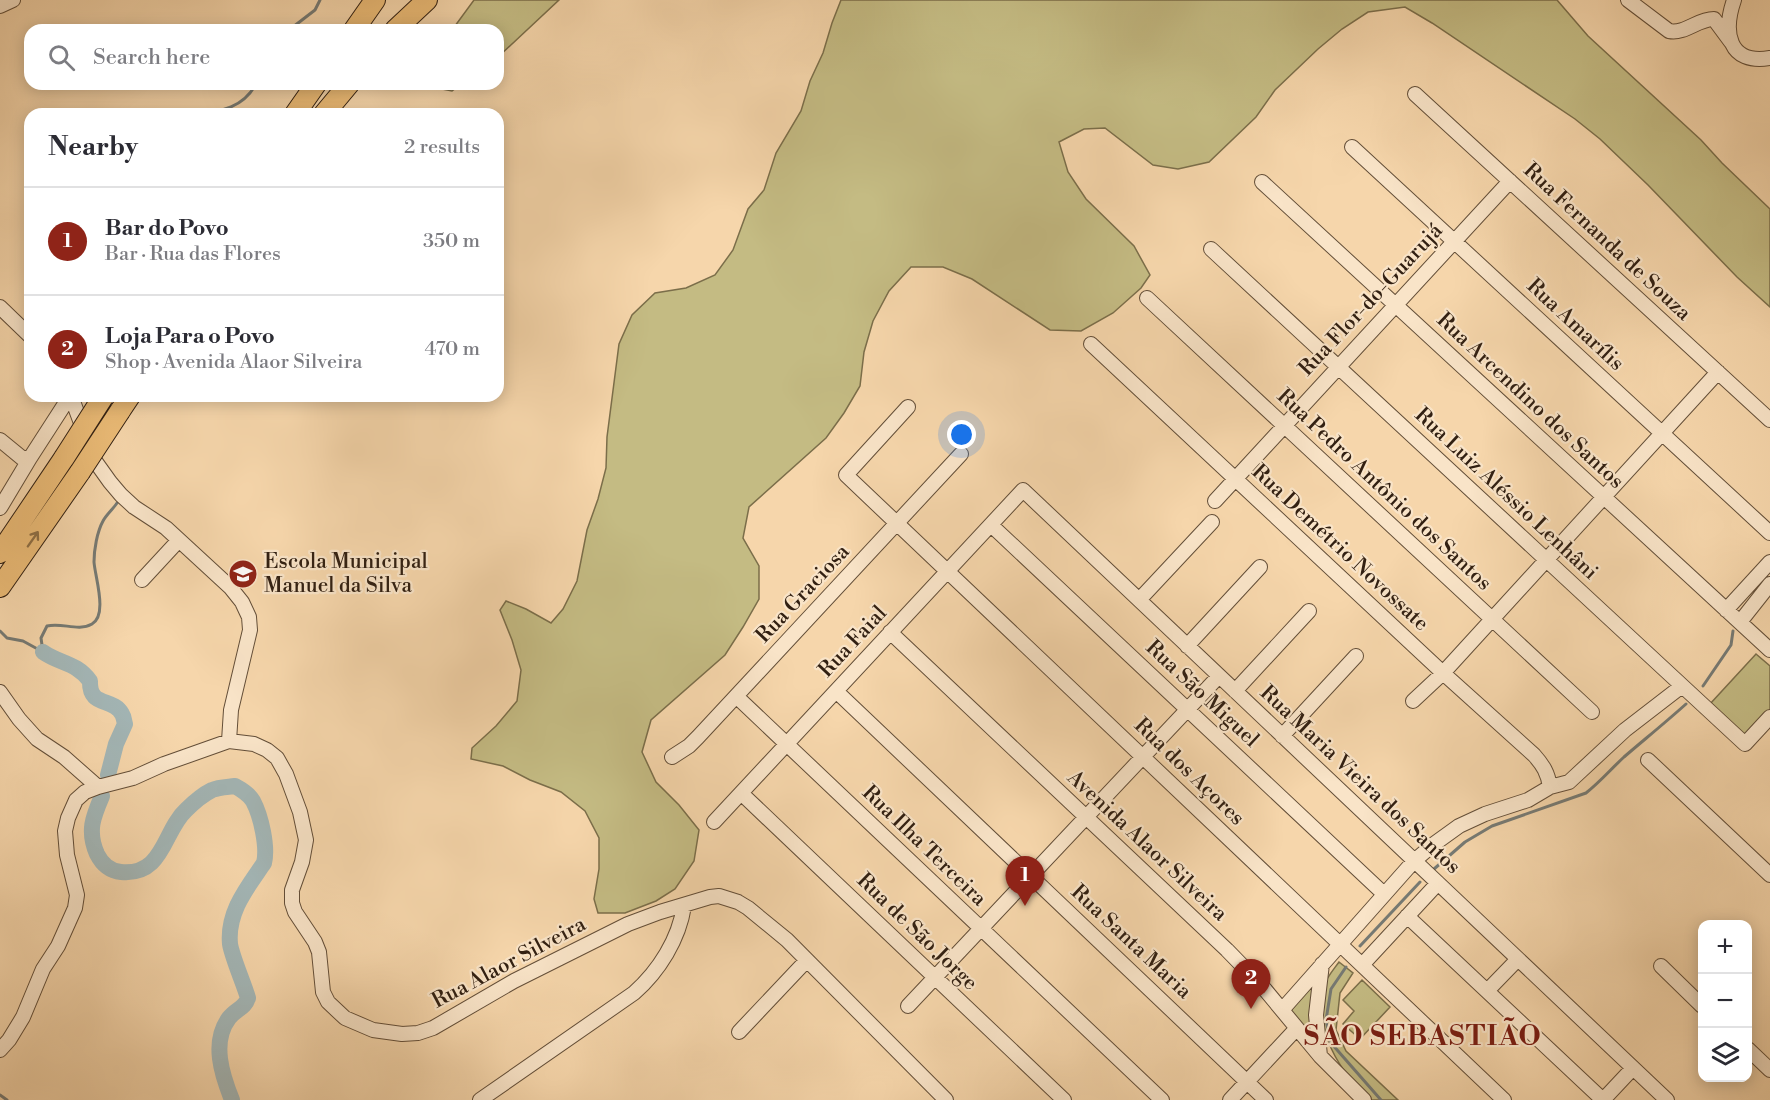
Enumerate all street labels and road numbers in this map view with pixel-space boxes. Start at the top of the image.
street label: Rua Fernanda de Souza [1518,158,1697,327]
street label: Rua Flor-do-Guarujá [1294,218,1449,382]
street label: Rua Amarílis [1521,273,1629,377]
street label: Rua Arcendino dos Santos [1431,307,1629,495]
street label: Rua Pedro Antônio dos Santos [1271,384,1497,596]
street label: Rua Luiz Aléssio Lenhâni [1409,402,1603,586]
street label: Rua Demétrio Novossate [1246,459,1434,637]
street label: Rua Graciosa [751,539,856,649]
street label: Rua Faial [813,601,893,683]
street label: Rua São Miguel [1140,635,1264,753]
street label: Rua Maria Vieira dos Santos [1254,680,1466,880]
street label: Rua dos Açores [1128,713,1250,831]
street label: Avenida Alaor Silveira [1061,764,1233,927]
street label: Rua Ilha Terceira [856,780,992,912]
street label: Rua de São Jorge [851,868,983,996]
street label: Rua Santa Maria [1065,879,1197,1005]
street label: Rua Alaor Silveira [428,911,591,1015]

